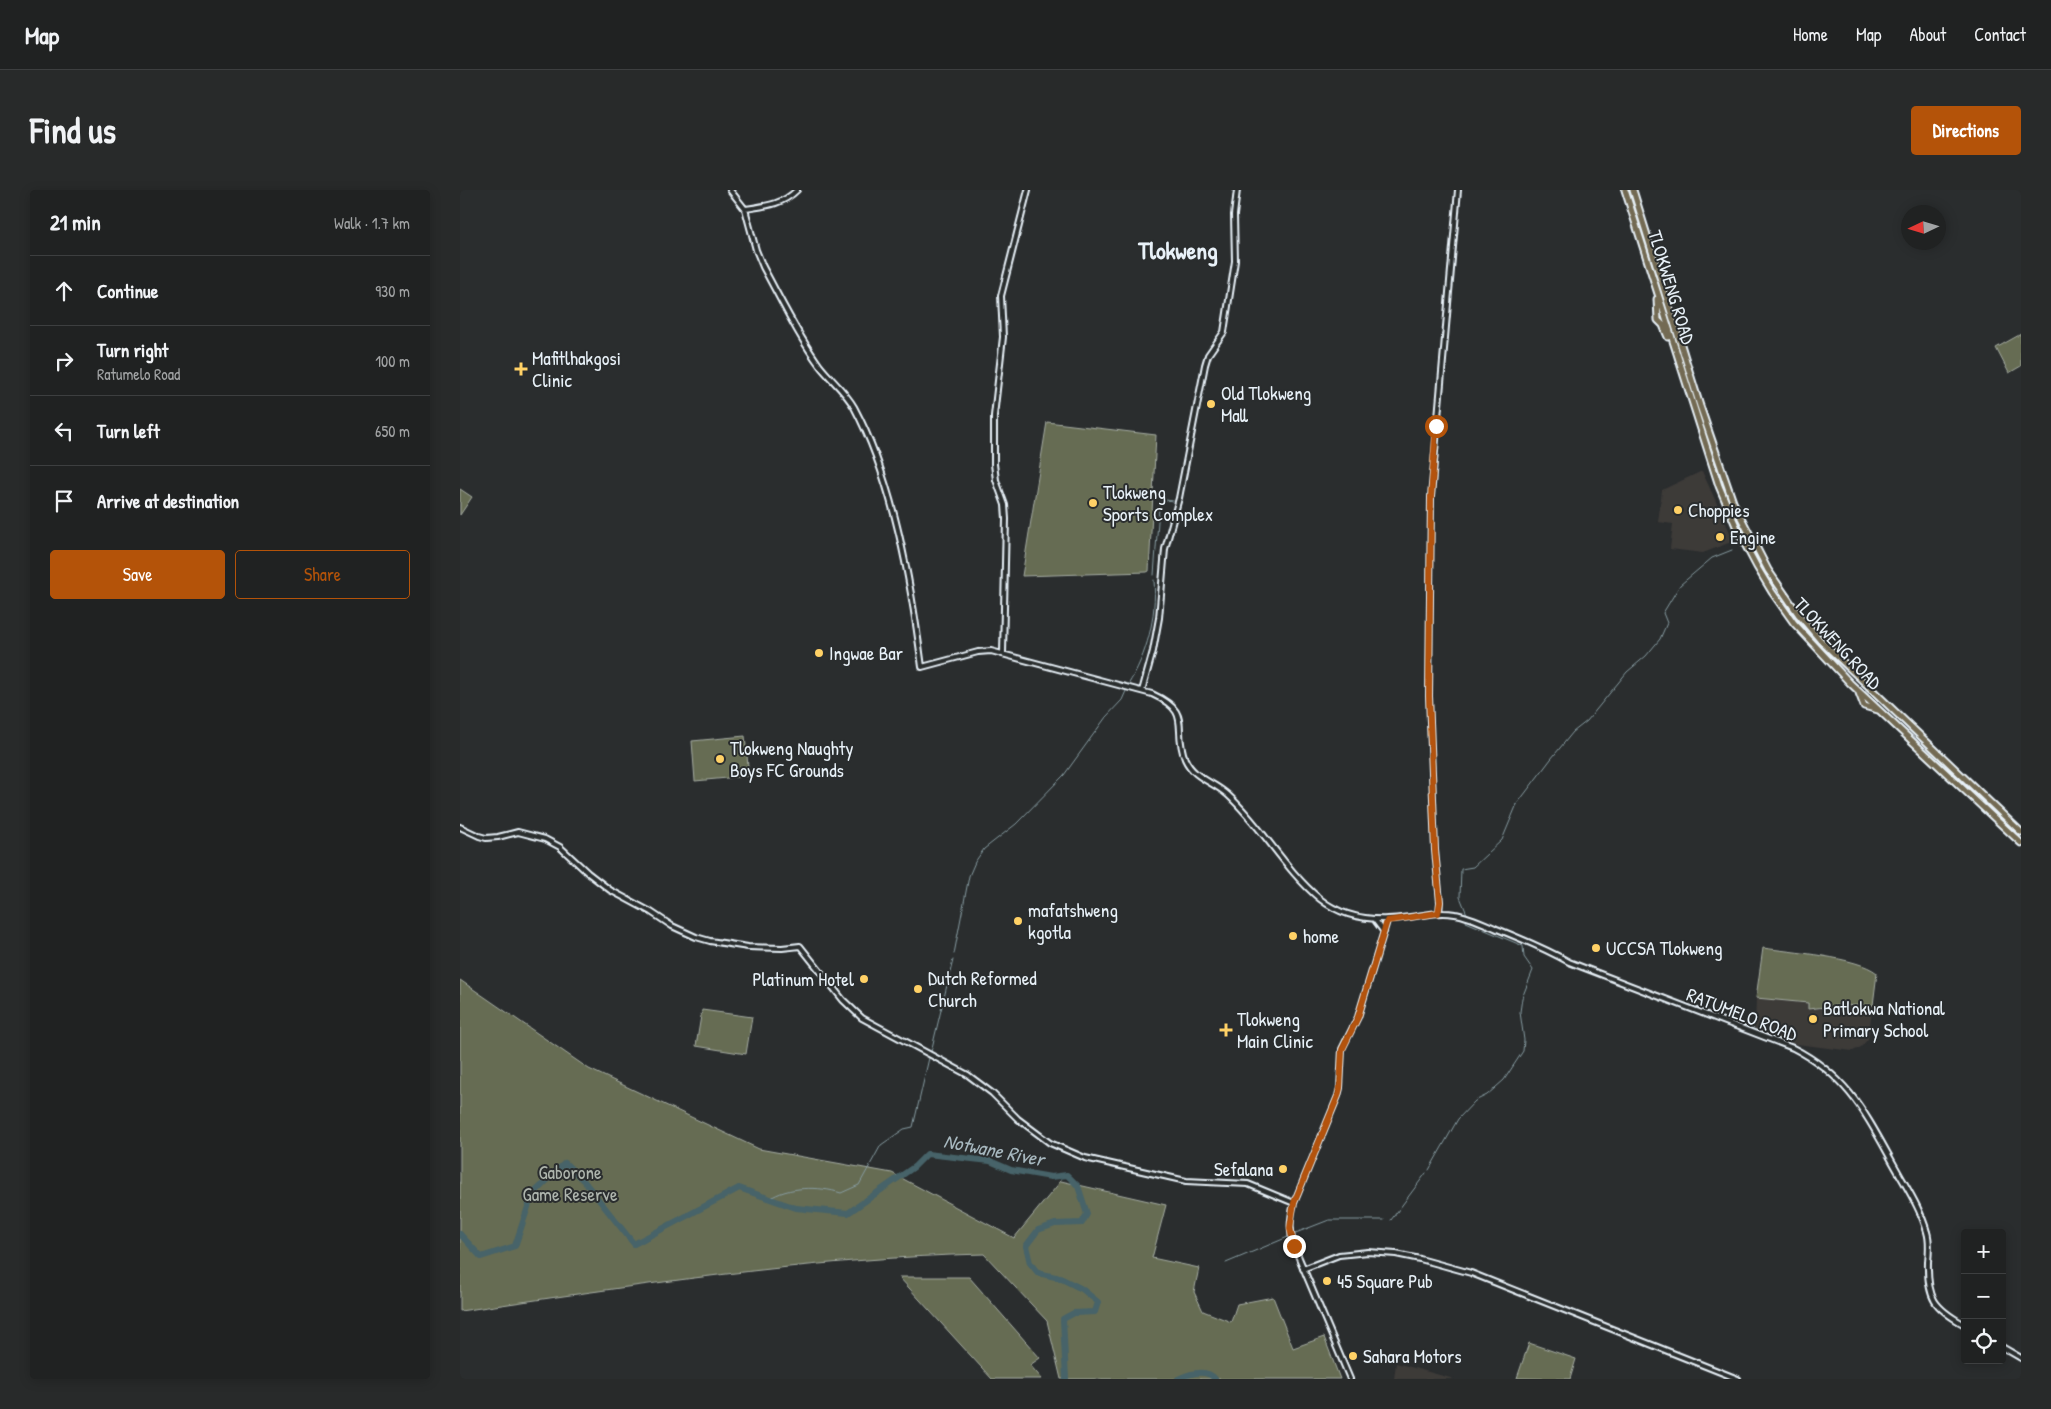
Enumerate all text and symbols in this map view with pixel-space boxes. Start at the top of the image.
text: Map [25,19,59,51]
text: Home [1793,22,1828,47]
text: Map [1856,22,1881,47]
text: About [1909,22,1946,47]
text: Contact [1974,22,2026,47]
button: Directions [1911,106,2021,155]
text: Find us [30,107,116,154]
north arrow [1901,205,1946,250]
text: 21 min [50,208,101,237]
text: Walk · 1.7 km [334,212,410,234]
street label: TLOKWENG ROAD [1642,227,1702,347]
district label: Tlokweng [1137,234,1218,267]
icon: ahead [50,277,78,305]
text: Continue [97,278,158,304]
text: 930 m [375,280,410,302]
text: Turn right [97,337,168,363]
place label: Mafitlhakgosi Clinic [532,345,621,393]
icon: right [50,347,78,375]
text: 100 m [375,350,410,372]
marker: Mafitlhakgosi Clinic [514,362,528,376]
text: Ratumelo Road [97,363,180,385]
place label: Old Tlokweng Mall [1221,380,1311,428]
marker: Old Tlokweng Mall [1205,398,1217,410]
route start [1425,415,1448,438]
icon: left [50,417,78,445]
text: Turn left [97,418,160,444]
text: 650 m [375,420,410,442]
place label: Tlokweng Sports Complex [1103,479,1213,527]
icon: arrive [50,487,78,515]
text: Arrive at destination [97,488,239,514]
marker: Tlokweng Sports Complex [1087,497,1099,509]
place label: Choppies [1688,497,1749,523]
marker: Choppies [1672,504,1684,516]
place label: Engine [1730,524,1776,550]
marker: Engine [1714,531,1726,543]
button: Save [50,550,225,599]
button: Share [235,550,410,599]
street label: TLOKWENG ROAD [1788,591,1888,695]
place label: Ingwae Bar [829,640,904,666]
marker: Ingwae Bar [813,647,825,659]
place label: Tlokweng Naughty Boys FC Grounds [730,735,853,783]
marker: Tlokweng Naughty Boys FC Grounds [714,753,726,765]
place label: mafatshweng kgotla [1028,897,1118,945]
marker: mafatshweng kgotla [1012,915,1024,927]
place label: home [1303,923,1340,949]
marker: home [1287,930,1299,942]
place label: UCCSA Tlokweng [1606,935,1723,961]
marker: UCCSA Tlokweng [1590,942,1602,954]
place label: Dutch Reformed Church [928,965,1037,1013]
place label: Platinum Hotel [752,966,855,992]
marker: Platinum Hotel [858,973,870,985]
street label: RATUMELO ROAD [1683,981,1801,1047]
marker: Dutch Reformed Church [912,983,924,995]
place label: Batlokwa National Primary School [1823,995,1946,1043]
place label: Tlokweng Main Clinic [1237,1006,1314,1054]
marker: Batlokwa National Primary School [1807,1013,1819,1025]
marker: Tlokweng Main Clinic [1219,1023,1233,1037]
water label: Notwane River [942,1127,1049,1173]
place label: Sefalana [1214,1156,1274,1182]
park label: Gaborone Game Reserve [523,1159,618,1207]
marker: Sefalana [1277,1163,1289,1175]
map controls [1961,1229,2006,1364]
button: + [1961,1229,2006,1274]
route end [1283,1235,1306,1258]
place label: 45 Square Pub [1337,1268,1433,1294]
button: − [1961,1274,2006,1319]
marker: 45 Square Pub [1321,1275,1333,1287]
button: locate [1961,1319,2006,1364]
place label: Sahara Motors [1363,1343,1462,1369]
marker: Sahara Motors [1347,1350,1359,1362]

